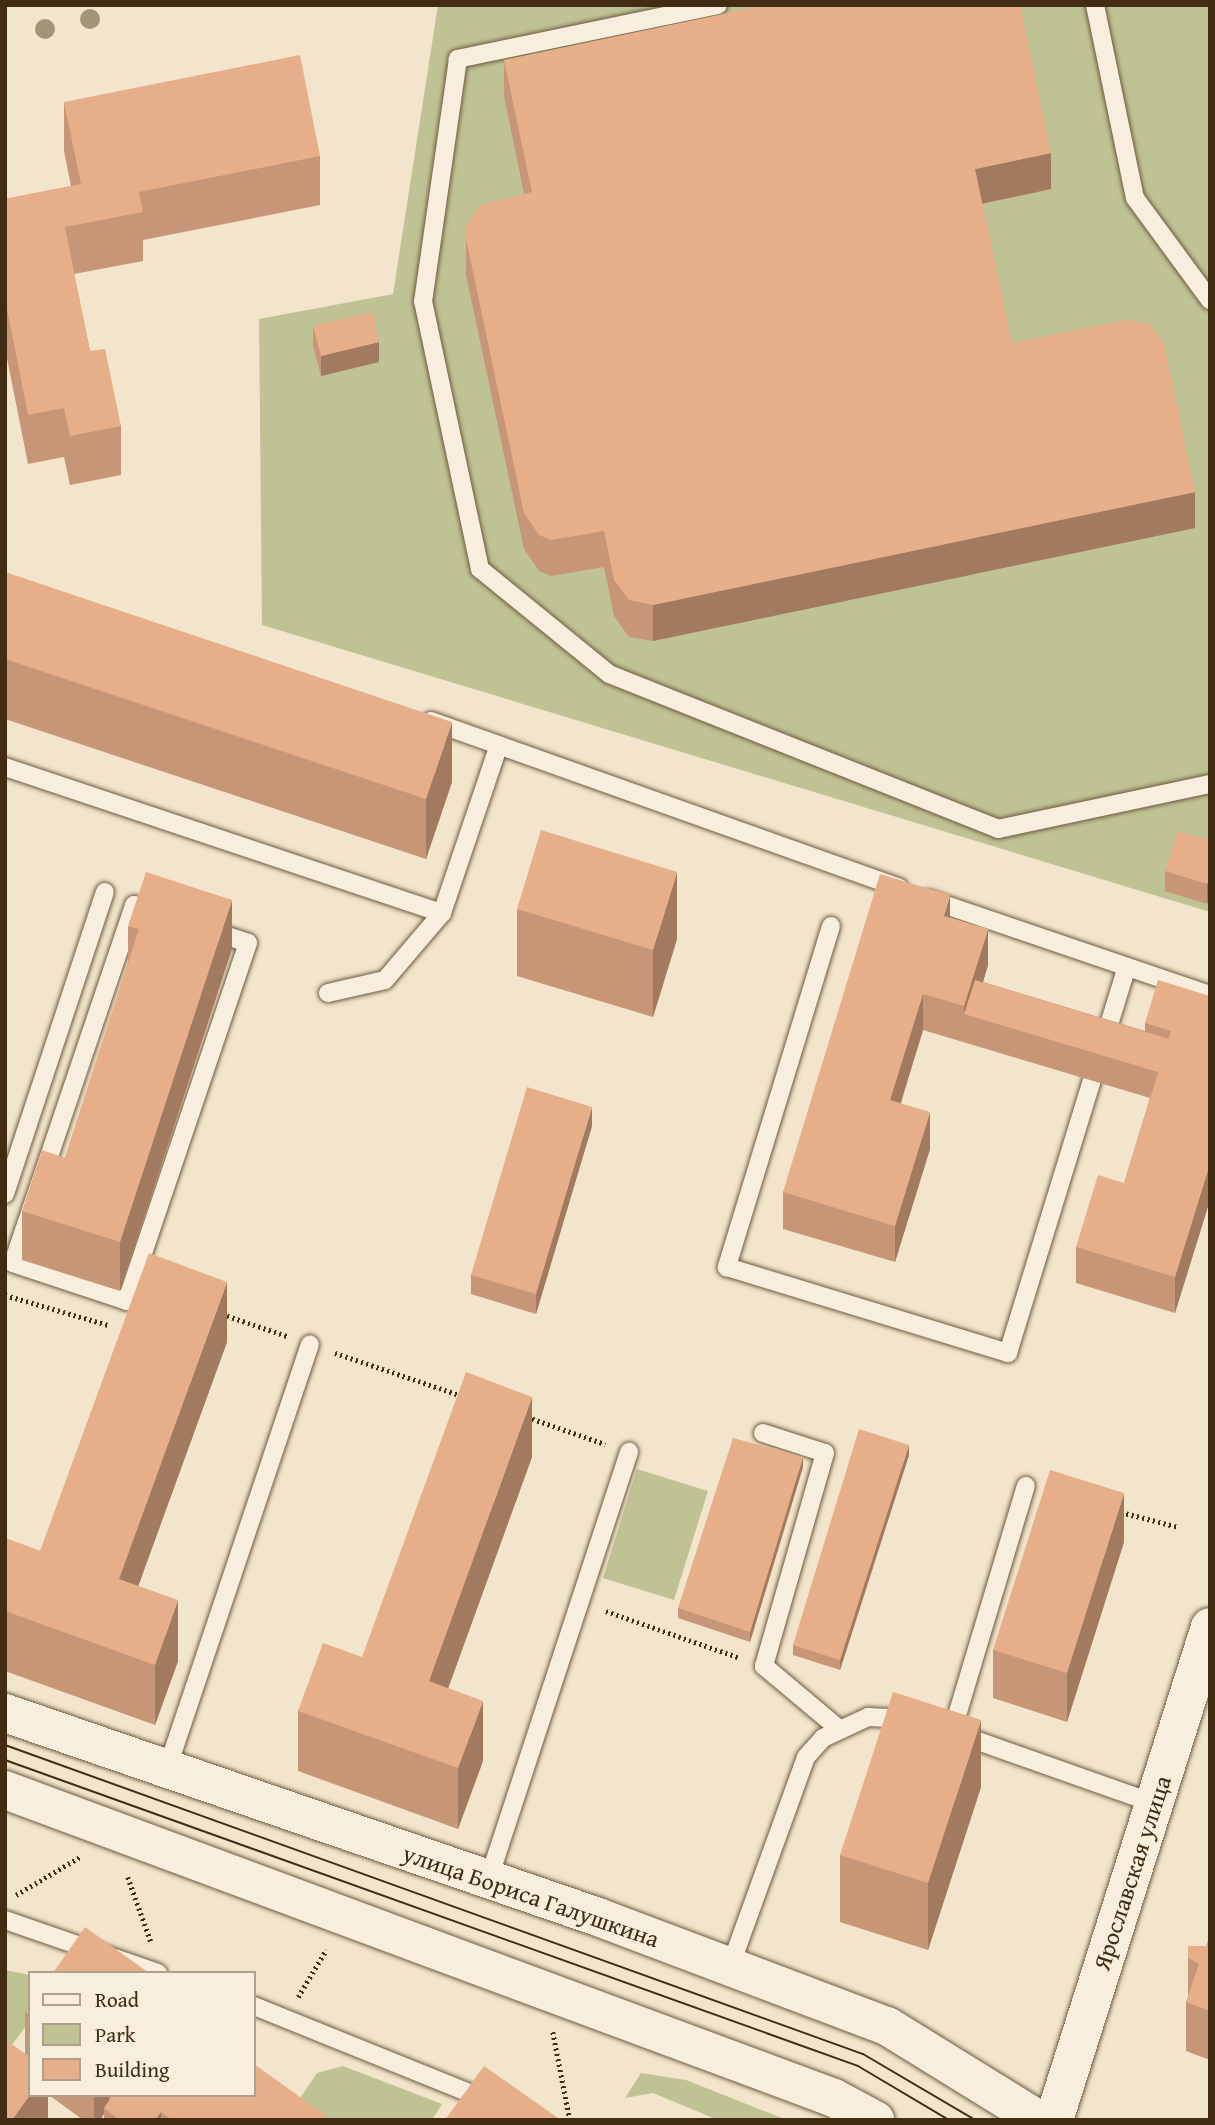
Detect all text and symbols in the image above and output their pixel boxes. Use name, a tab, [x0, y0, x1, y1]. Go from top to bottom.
street label: Ярославская улица	[1087, 1772, 1177, 1974]
street label: улица Бориса Галушкина	[399, 1839, 663, 1953]
legend	[28, 1971, 256, 2097]
text: Road	[95, 1984, 139, 2015]
text: Park	[95, 2019, 136, 2050]
text: Building	[95, 2054, 169, 2085]

